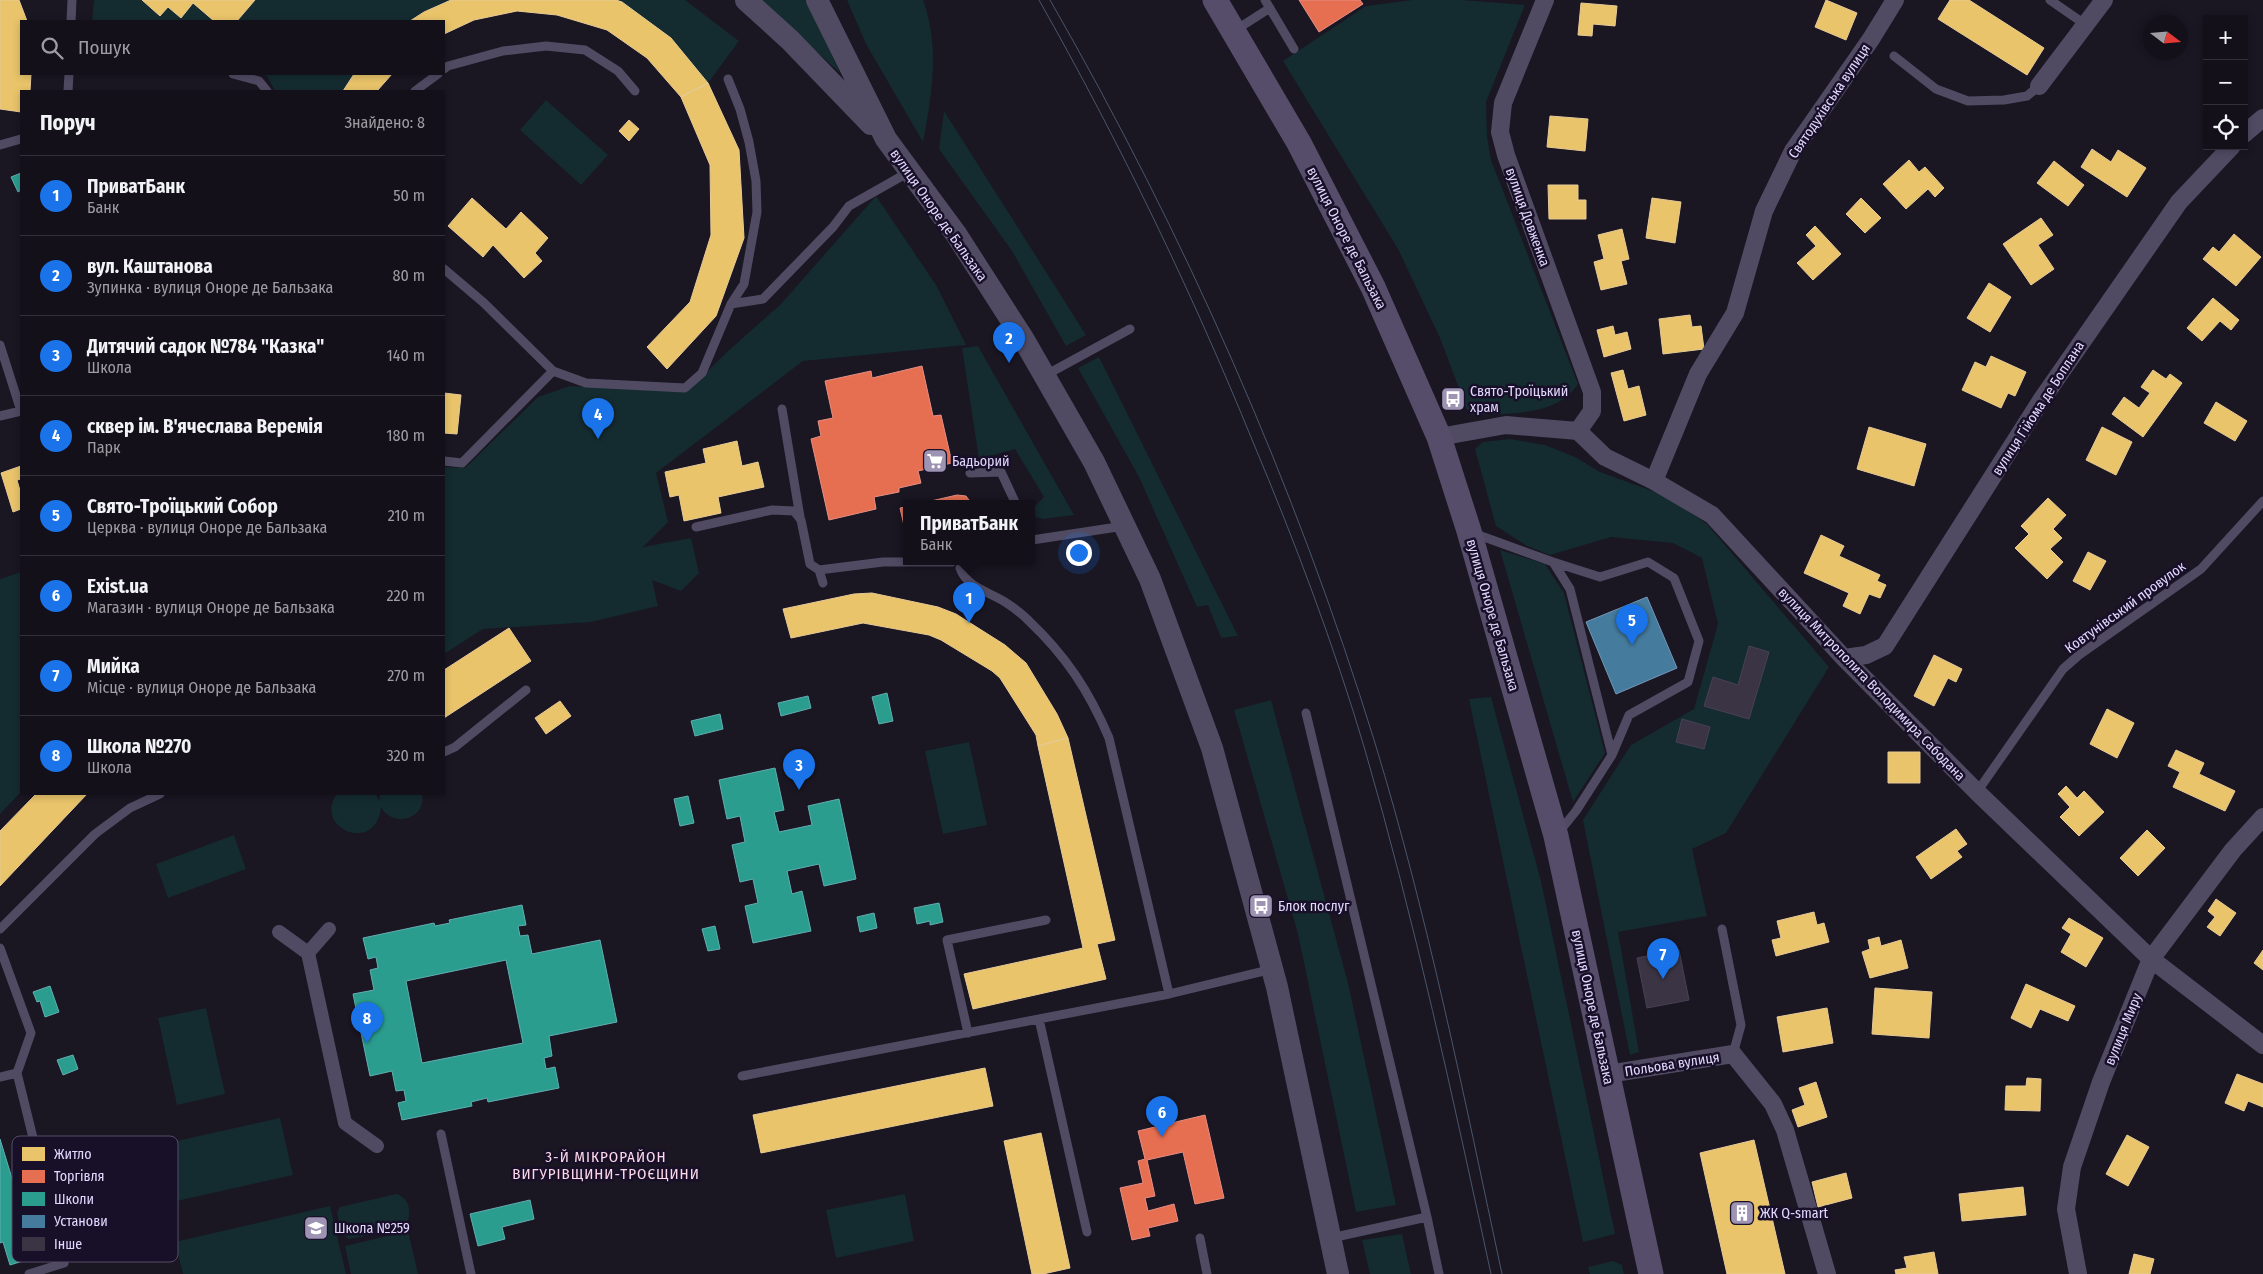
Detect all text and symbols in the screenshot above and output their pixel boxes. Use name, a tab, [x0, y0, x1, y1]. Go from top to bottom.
north arrow	[2143, 15, 2188, 60]
map controls	[2203, 15, 2248, 150]
button: +	[2203, 15, 2248, 60]
search box	[20, 20, 445, 75]
icon: search	[38, 34, 66, 62]
text: Пошук	[78, 36, 130, 59]
street label: Святодухівська вулиця	[1785, 41, 1874, 162]
button: −	[2203, 60, 2248, 105]
button: locate	[2203, 105, 2248, 150]
text: Поруч	[40, 110, 96, 136]
text: Знайдено: 8	[344, 113, 425, 132]
street label: вулиця Оноре де Бальзака	[886, 146, 991, 285]
street label: вулиця Оноре де Бальзака	[1303, 164, 1390, 312]
street label: вулиця Довженка	[1502, 166, 1553, 269]
text: ПриватБанк	[87, 175, 185, 198]
text: 1	[53, 186, 59, 205]
text: 50 m	[393, 186, 425, 205]
text: Банк	[87, 198, 119, 217]
text: вул. Каштанова	[87, 255, 213, 278]
text: 2	[52, 266, 60, 285]
text: 80 m	[393, 266, 425, 285]
text: Зупинка · вулиця Оноре де Бальзака	[87, 278, 333, 297]
pin: 2	[993, 322, 1025, 363]
text: Дитячий садок №784 "Казка"	[87, 335, 324, 358]
street label: вулиця Гійома де Боплана	[1989, 338, 2088, 479]
text: 3	[52, 346, 60, 365]
text: 140 m	[387, 346, 425, 365]
text: Школа	[87, 358, 132, 377]
place label: Свято-Троїцький храм	[1470, 383, 1568, 416]
bus stop icon: Свято-Троїцький храм	[1440, 386, 1466, 412]
pin: 4	[582, 398, 614, 439]
text: сквер ім. В'ячеслава Веремія	[87, 415, 323, 438]
text: 4	[52, 426, 60, 445]
text: 180 m	[386, 426, 425, 445]
text: Парк	[87, 438, 121, 457]
supermarket icon: Бадьорий	[922, 448, 948, 474]
place label: Бадьорий	[952, 453, 1010, 470]
text: Свято-Троїцький Собор	[87, 495, 278, 518]
popup	[903, 500, 1035, 565]
text: 5	[52, 506, 60, 525]
text: 210 m	[388, 506, 425, 525]
text: ПриватБанк	[920, 512, 1018, 535]
text: Церква · вулиця Оноре де Бальзака	[87, 518, 327, 537]
text: Банк	[920, 535, 952, 554]
street label: вулиця Оноре де Бальзака	[1463, 537, 1522, 693]
your location	[1066, 540, 1092, 566]
street label: Ковтунівський провулок	[2062, 558, 2189, 657]
text: Exist.ua	[87, 575, 148, 598]
pin: 1	[953, 582, 985, 623]
street label: вулиця Митрополита Володимира Сабодана	[1775, 584, 1969, 785]
text: 6	[52, 586, 60, 605]
text: 220 m	[386, 586, 425, 605]
text: Магазин · вулиця Оноре де Бальзака	[87, 598, 335, 617]
pin: 5	[1616, 604, 1648, 645]
text: Мийка	[87, 655, 140, 678]
text: 7	[53, 666, 59, 685]
text: 270 m	[387, 666, 425, 685]
text: Місце · вулиця Оноре де Бальзака	[87, 678, 316, 697]
text: Школа №270	[87, 735, 191, 758]
text: 8	[52, 746, 60, 765]
text: 320 m	[386, 746, 425, 765]
pin: 3	[783, 749, 815, 790]
text: Школа	[87, 758, 132, 777]
bus stop icon: Блок послуг	[1248, 893, 1274, 919]
place label: Блок послуг	[1278, 898, 1350, 915]
street label: вулиця Оноре де Бальзака	[1568, 928, 1617, 1086]
pin: 7	[1647, 938, 1679, 979]
street label: вулиця Миру	[2101, 990, 2146, 1068]
pin: 8	[351, 1002, 383, 1043]
street label: Польова вулиця	[1623, 1049, 1721, 1080]
pin: 6	[1146, 1096, 1178, 1137]
legend	[12, 1136, 178, 1262]
text: Житло	[54, 1146, 92, 1163]
district label: 3-Й МІКРОРАЙОН ВИГУРІВЩИНИ-ТРОЄЩИНИ	[512, 1148, 700, 1183]
text: Торгівля	[54, 1168, 105, 1185]
text: Школи	[54, 1191, 94, 1208]
building icon: ЖК Q-smart	[1729, 1200, 1755, 1226]
place label: ЖК Q-smart	[1760, 1205, 1829, 1222]
text: Установи	[53, 1213, 108, 1230]
school or university icon: Школа №259	[303, 1215, 329, 1241]
place label: Школа №259	[334, 1220, 410, 1237]
text: Інше	[54, 1236, 82, 1253]

